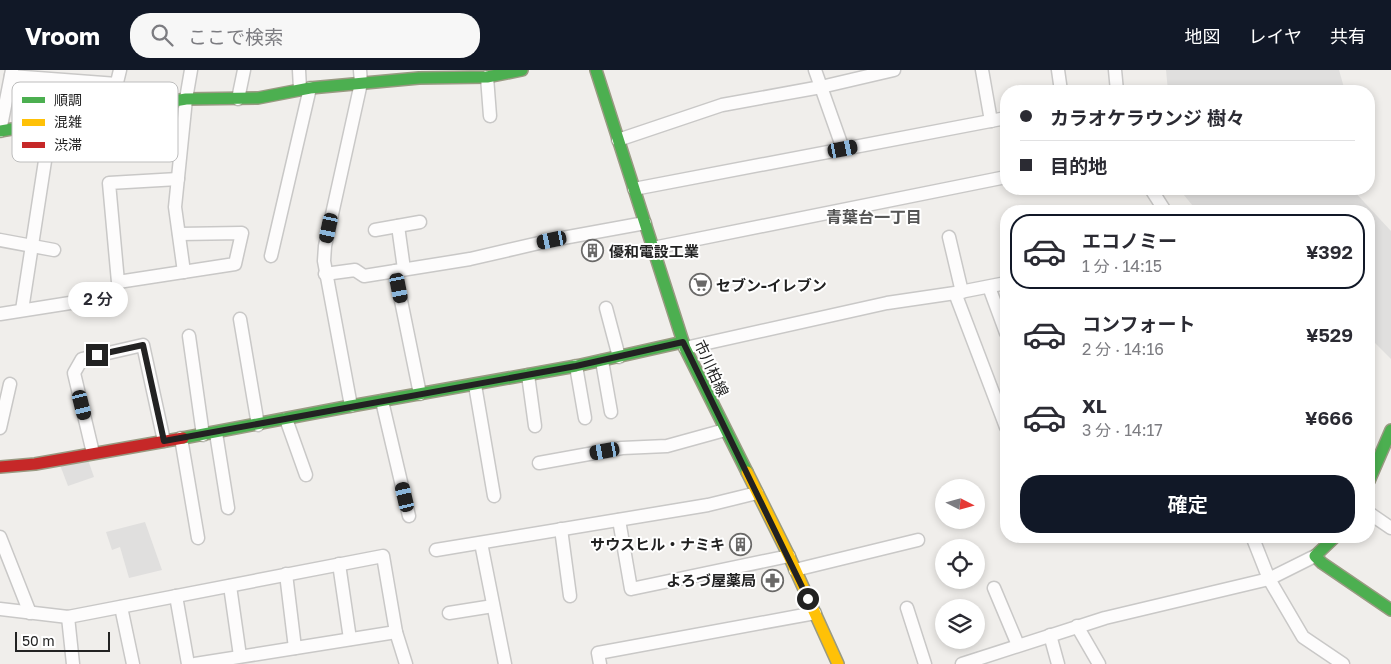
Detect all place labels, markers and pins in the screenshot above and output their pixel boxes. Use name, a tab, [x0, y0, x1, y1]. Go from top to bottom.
building icon: 優和電設工業	[581, 239, 605, 263]
place label: 優和電設工業	[609, 242, 699, 260]
supermarket icon: セブン-イレブン	[688, 273, 712, 297]
place label: セブン-イレブン	[716, 276, 827, 294]
building icon: サウスヒル・ナミキ	[729, 532, 753, 556]
place label: サウスヒル・ナミキ	[590, 535, 725, 553]
pharmacy icon: よろづ屋薬局	[760, 568, 784, 592]
place label: よろづ屋薬局	[666, 571, 756, 589]

